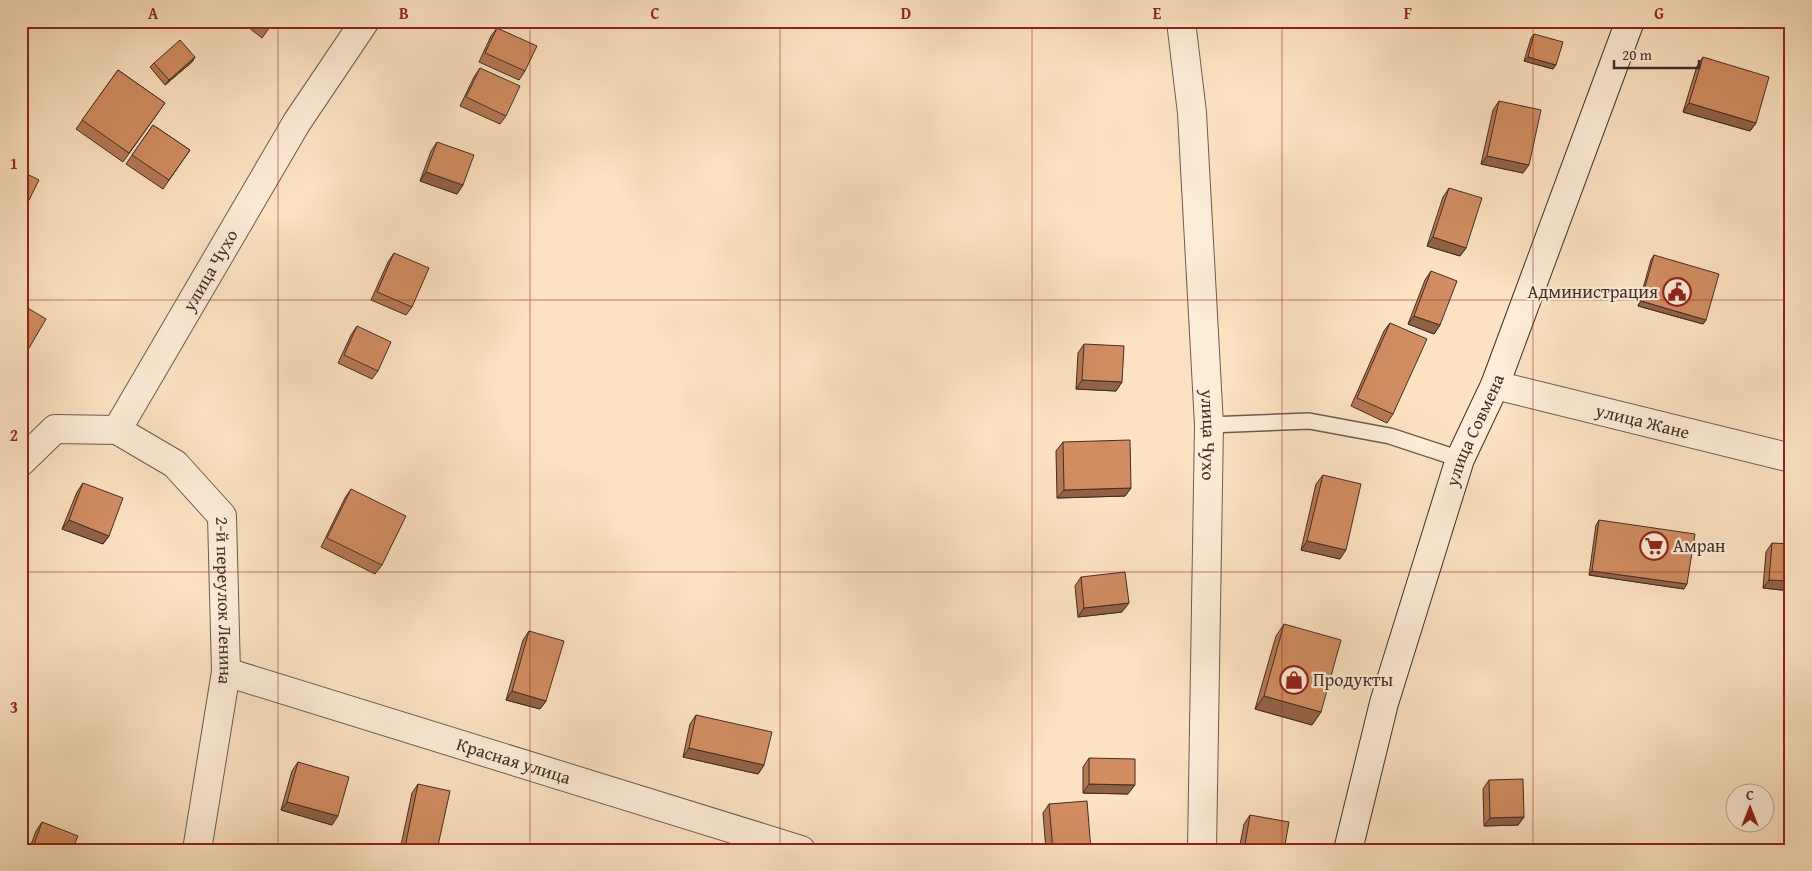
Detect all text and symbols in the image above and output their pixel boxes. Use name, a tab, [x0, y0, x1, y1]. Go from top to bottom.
text: A	[148, 1, 159, 25]
text: B	[399, 1, 409, 25]
text: C	[650, 1, 660, 25]
text: D	[901, 1, 911, 25]
text: E	[1153, 1, 1162, 25]
text: F	[1404, 1, 1412, 25]
text: G	[1654, 1, 1664, 25]
scale bar	[1614, 38, 1700, 70]
text: 20 m	[1622, 44, 1653, 65]
text: 1	[10, 151, 18, 175]
street label: улица Чухо	[175, 224, 245, 317]
public building icon: Администрация	[1662, 277, 1692, 307]
place label: Администрация	[1528, 278, 1658, 305]
street label: улица Совмена	[1438, 370, 1511, 491]
street label: улица Чухо	[1194, 388, 1223, 481]
street label: улица Жане	[1592, 396, 1693, 446]
text: 2	[10, 423, 18, 447]
street label: 2-й переулок Ленина	[209, 516, 240, 687]
supermarket icon: Амран	[1639, 531, 1669, 561]
place label: Амран	[1673, 532, 1726, 559]
shop icon: Продукты	[1279, 665, 1309, 695]
place label: Продукты	[1313, 666, 1394, 693]
text: 3	[10, 695, 18, 719]
street label: Красная улица	[453, 730, 574, 791]
north arrow	[1724, 784, 1774, 834]
text: С	[1746, 785, 1754, 805]

